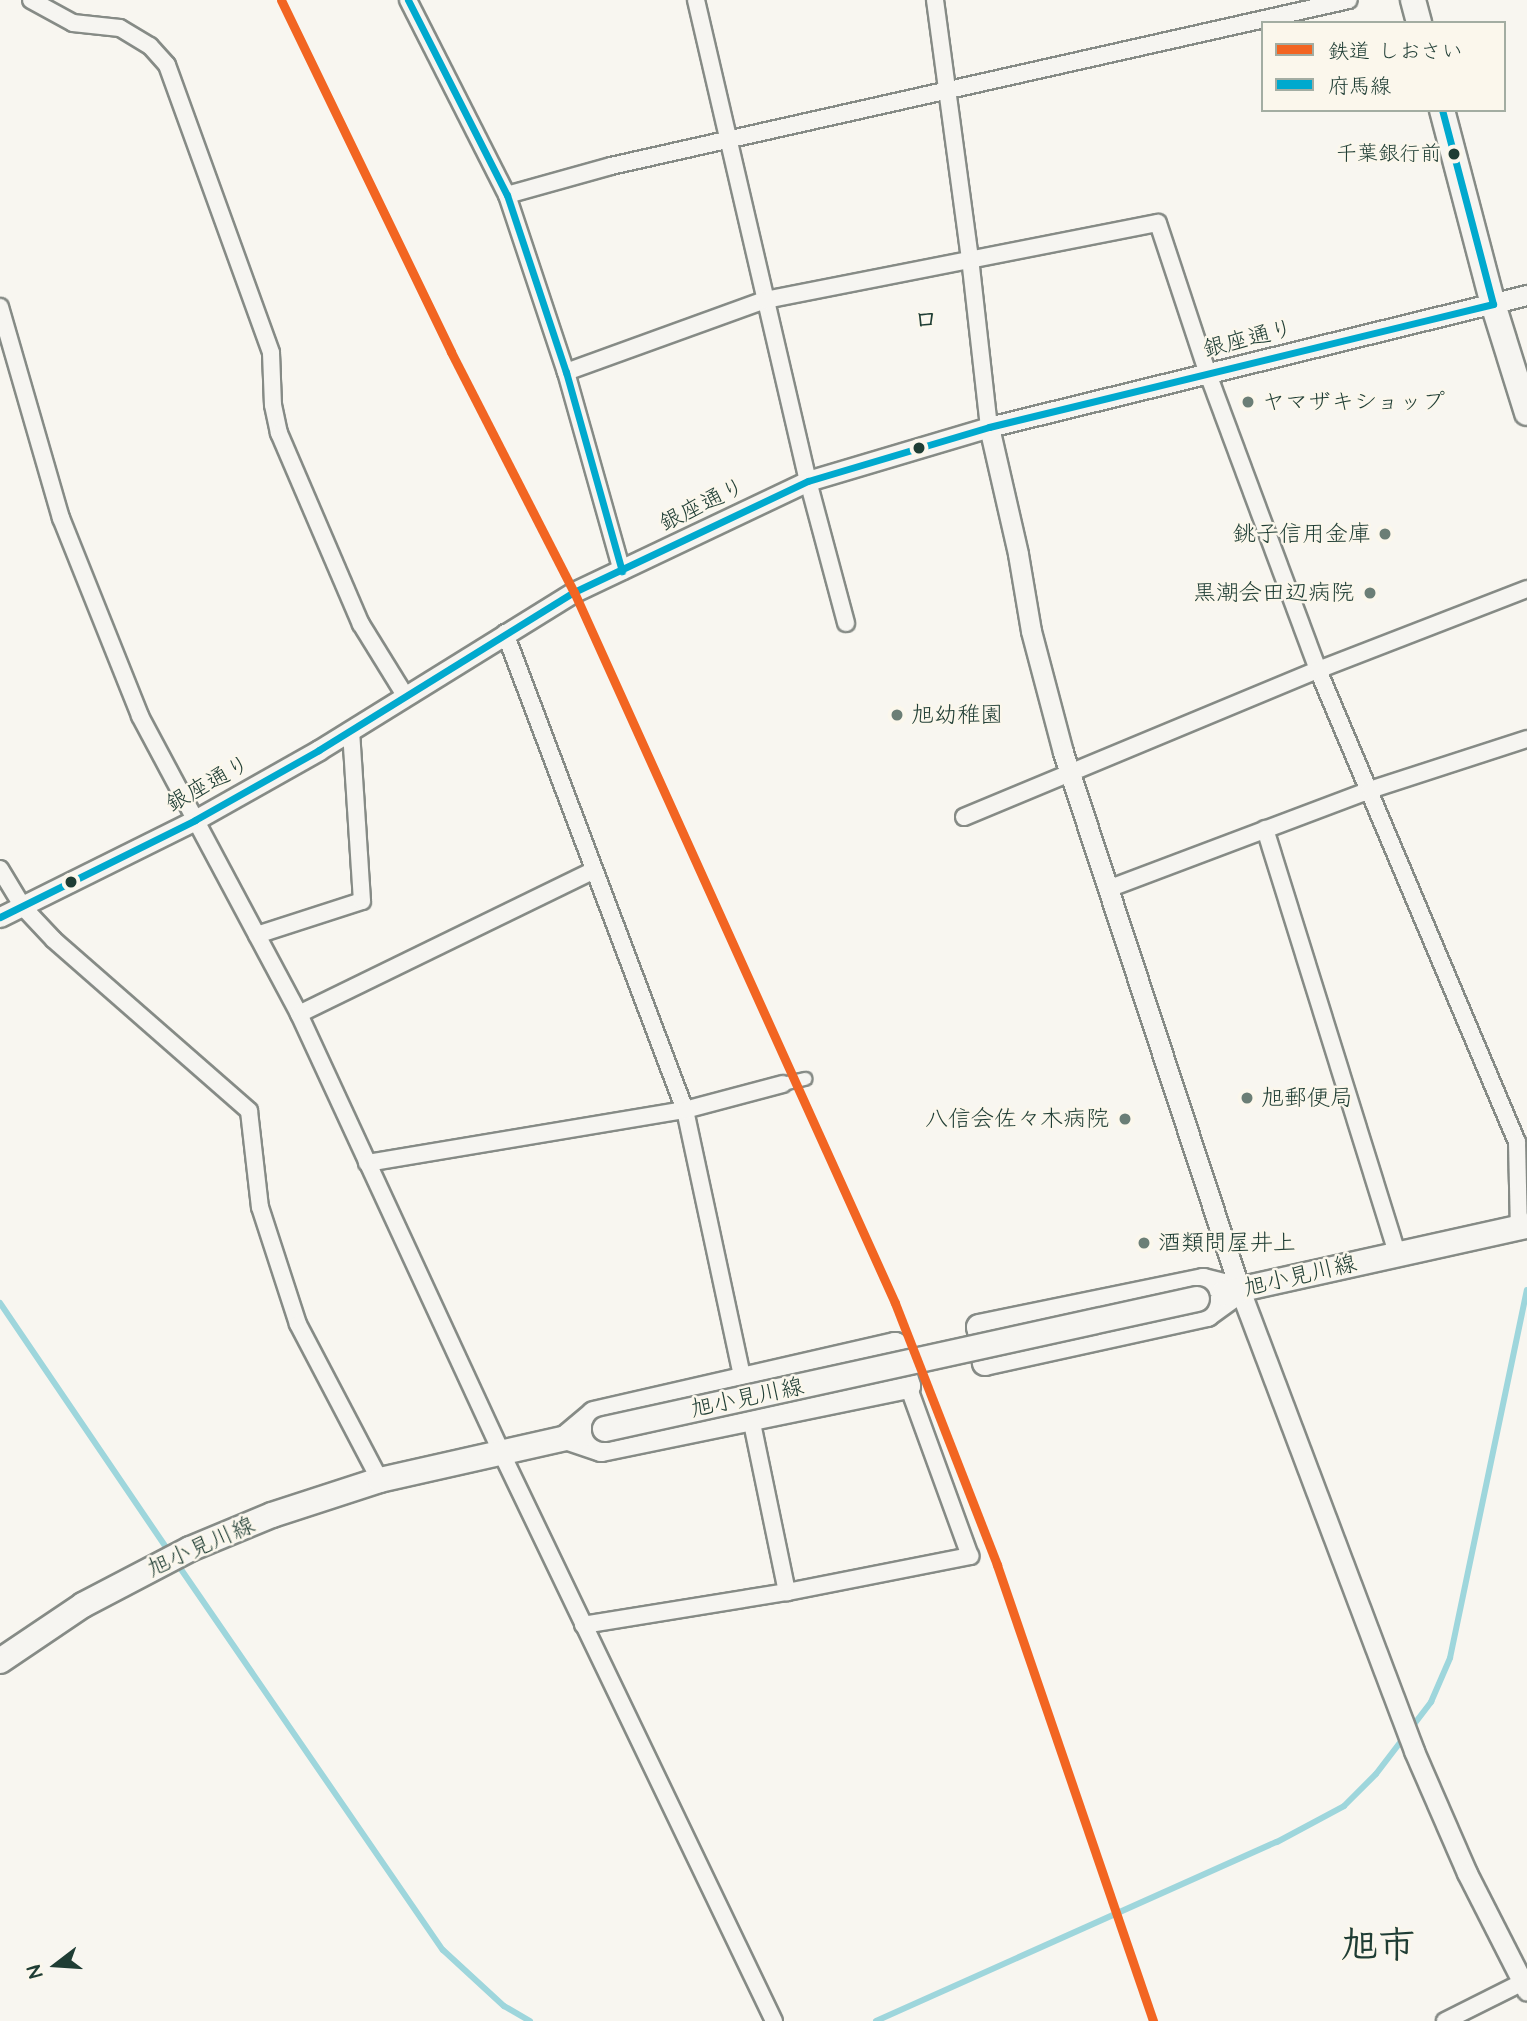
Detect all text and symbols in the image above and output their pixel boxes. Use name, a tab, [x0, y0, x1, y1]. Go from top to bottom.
legend	[1261, 21, 1506, 112]
text: 鉄道 しおさい	[1328, 37, 1462, 66]
text: 府馬線	[1328, 72, 1391, 101]
place label: 千葉銀行前	[1336, 141, 1441, 167]
marker: 千葉銀行前	[1447, 147, 1461, 161]
district label: ロ	[913, 305, 939, 337]
street label: 銀座通り	[1200, 314, 1296, 364]
place label: ヤマザキショップ	[1262, 388, 1446, 416]
marker: ヤマザキショップ	[1240, 394, 1256, 410]
unlabelled marker	[912, 441, 926, 455]
street label: 銀座通り	[655, 472, 749, 538]
place label: 銚子信用金庫	[1233, 520, 1371, 548]
marker: 銚子信用金庫	[1377, 526, 1393, 542]
place label: 黒潮会田辺病院	[1193, 579, 1354, 607]
marker: 黒潮会田辺病院	[1360, 583, 1380, 603]
place label: 旭幼稚園	[911, 701, 1003, 729]
marker: 旭幼稚園	[889, 707, 905, 723]
street label: 銀座通り	[161, 750, 255, 818]
unlabelled marker	[64, 875, 78, 889]
place label: 旭郵便局	[1261, 1084, 1353, 1112]
marker: 旭郵便局	[1239, 1090, 1255, 1106]
place label: 八信会佐々木病院	[925, 1105, 1109, 1133]
marker: 八信会佐々木病院	[1115, 1109, 1135, 1129]
place label: 酒類問屋井上	[1158, 1229, 1296, 1257]
marker: 酒類問屋井上	[1136, 1235, 1152, 1251]
street label: 旭小見川線	[1241, 1250, 1359, 1302]
street label: 旭小見川線	[688, 1373, 806, 1423]
street label: 旭小見川線	[143, 1511, 259, 1583]
district label: 旭市	[1341, 1925, 1415, 1969]
north arrow	[21, 1930, 91, 2000]
text: N	[21, 1962, 50, 1981]

